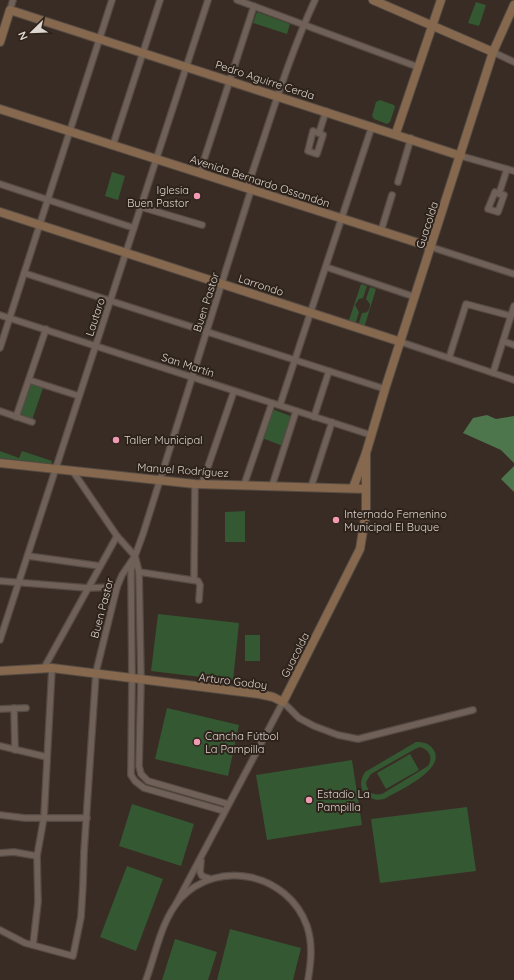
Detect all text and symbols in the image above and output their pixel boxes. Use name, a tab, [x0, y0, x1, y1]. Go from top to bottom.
north arrow	[12, 12, 52, 52]
text: N	[15, 29, 31, 42]
street label: Pedro Aguirre Cerda	[214, 57, 316, 103]
street label: Avenida Bernardo Ossandón	[188, 152, 332, 210]
place label: Iglesia Buen Pastor	[127, 183, 190, 210]
marker: Iglesia Buen Pastor	[192, 191, 202, 201]
street label: Guacolda	[413, 200, 441, 250]
street label: Buen Pastor	[190, 270, 222, 334]
street label: Larrondo	[236, 271, 286, 299]
street label: Lautaro	[82, 296, 108, 338]
street label: San Martín	[160, 350, 216, 380]
place label: Taller Municipal	[124, 433, 203, 447]
marker: Taller Municipal	[111, 435, 121, 445]
street label: Manuel Rodríguez	[137, 460, 229, 480]
place label: Internado Femenino Municipal El Buque	[344, 507, 447, 534]
marker: Internado Femenino Municipal El Buque	[331, 515, 341, 525]
street label: Buen Pastor	[87, 576, 117, 640]
street label: Guacolda	[278, 630, 312, 680]
street label: Arturo Godoy	[198, 670, 268, 692]
place label: Cancha Fútbol La Pampilla	[205, 729, 279, 756]
marker: Cancha Fútbol La Pampilla	[192, 737, 202, 747]
place label: Estadio La Pampilla	[317, 787, 370, 814]
marker: Estadio La Pampilla	[304, 795, 314, 805]

